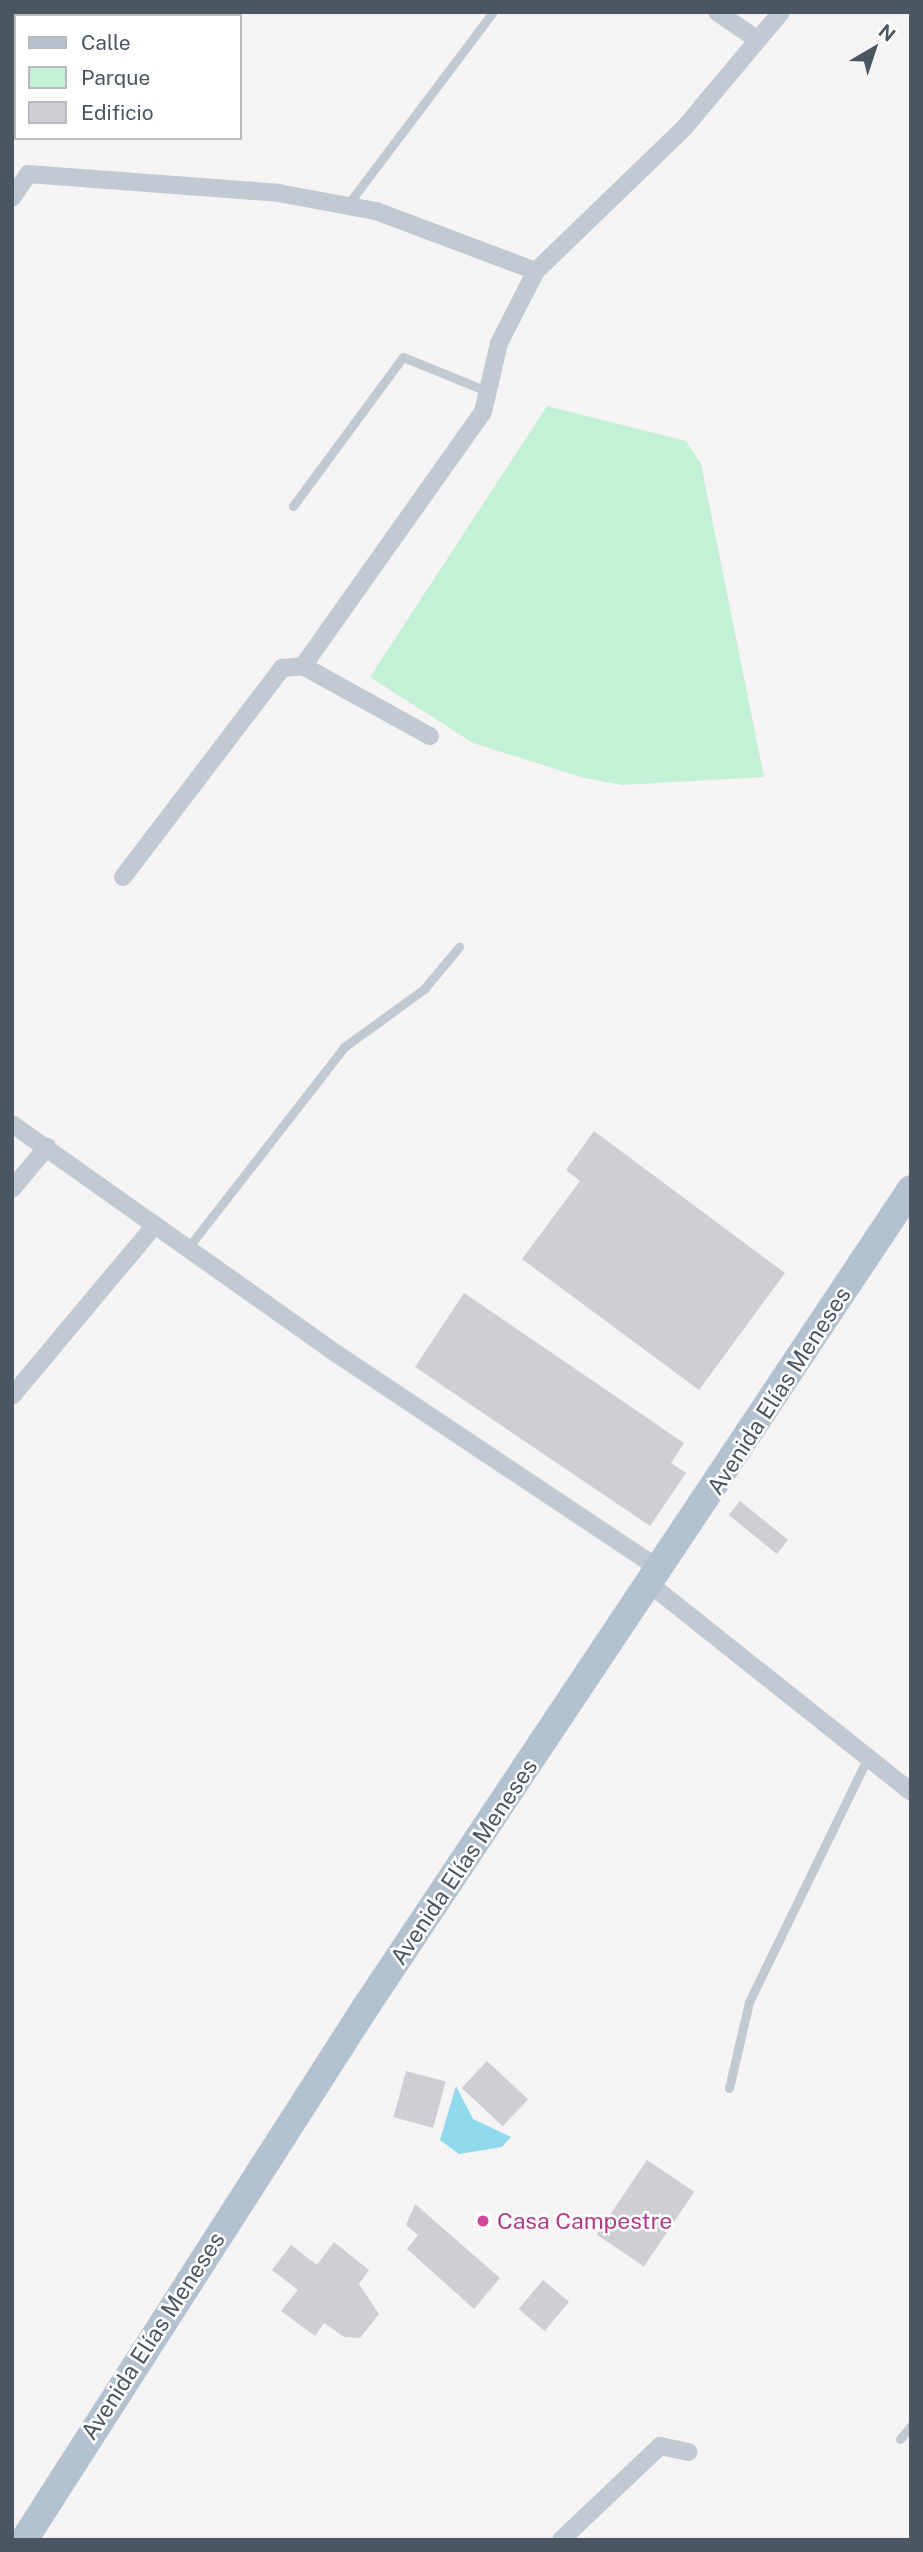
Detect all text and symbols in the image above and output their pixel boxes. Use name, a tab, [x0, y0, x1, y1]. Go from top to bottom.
legend	[14, 14, 242, 140]
north arrow	[839, 14, 909, 84]
text: N	[875, 19, 900, 46]
text: Calle	[81, 30, 131, 55]
text: Parque	[81, 65, 150, 90]
text: Edificio	[81, 100, 154, 125]
street label: Avenida Elías Meneses	[701, 1282, 857, 1500]
street label: Avenida Elías Meneses	[385, 1754, 543, 1970]
place label: Casa Campestre	[497, 2207, 672, 2235]
marker: Casa Campestre	[475, 2213, 491, 2229]
street label: Avenida Elías Meneses	[75, 2227, 231, 2445]

